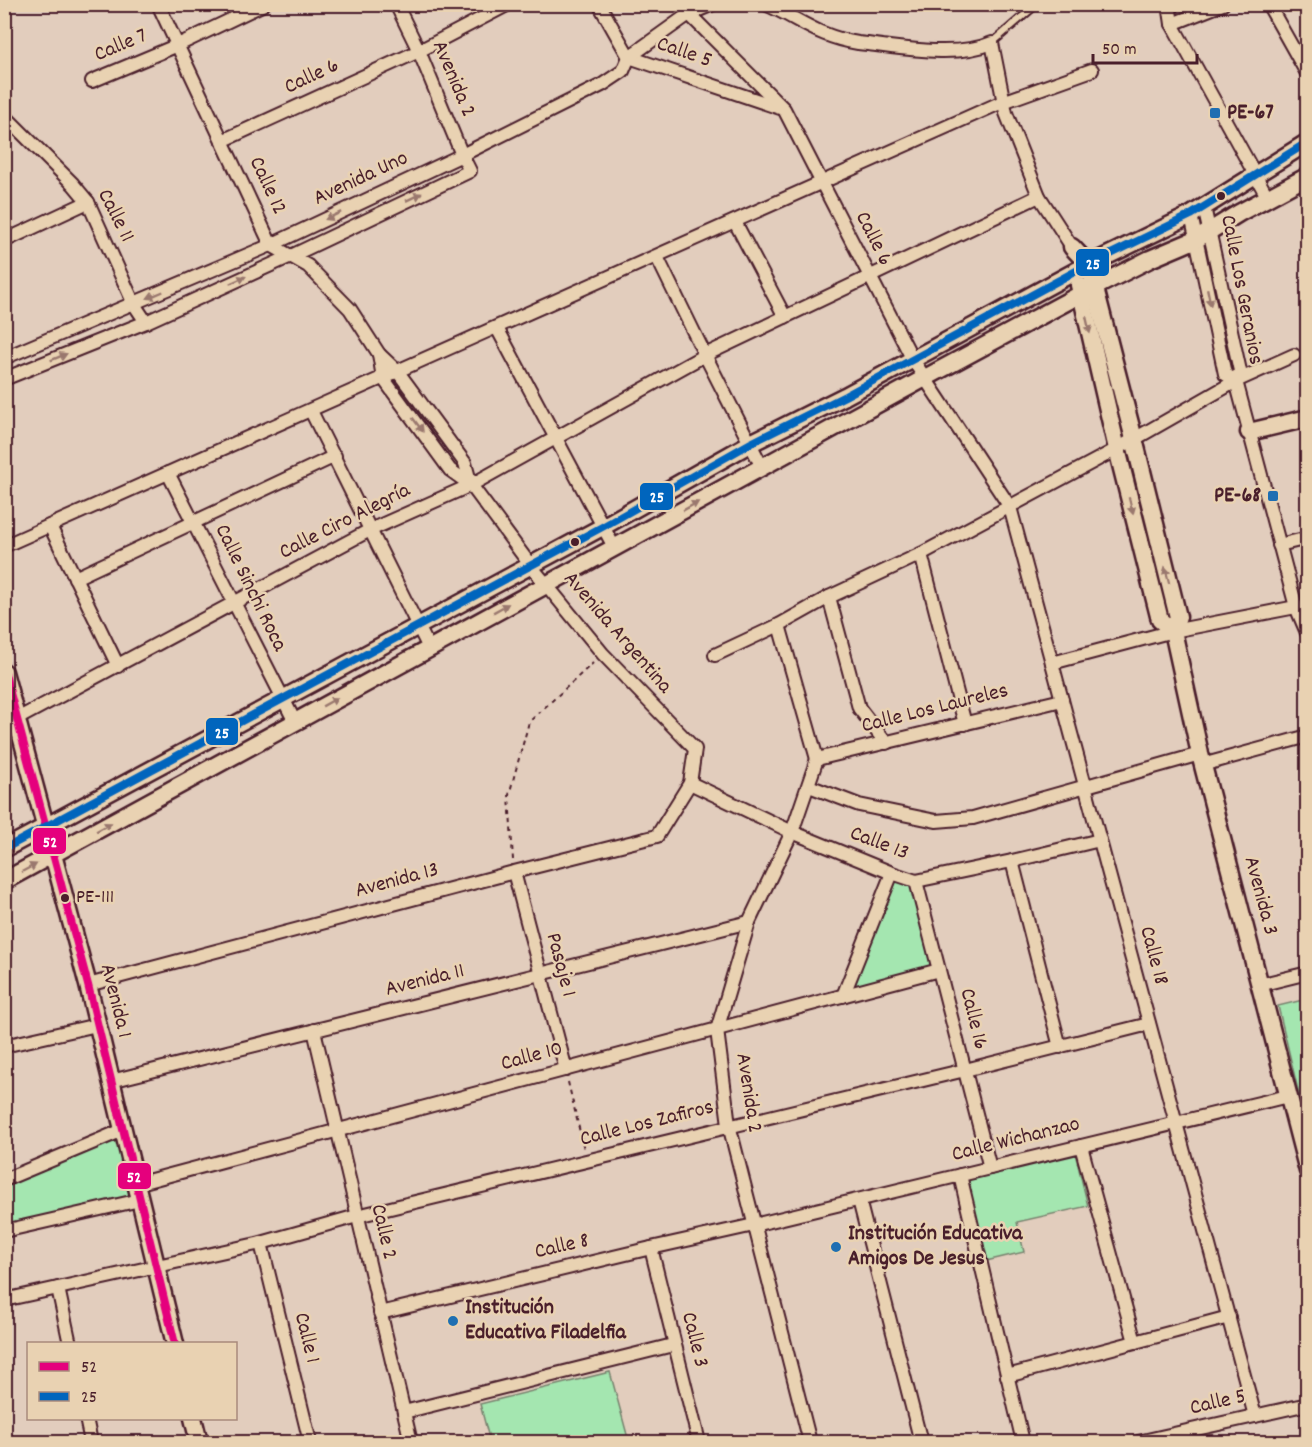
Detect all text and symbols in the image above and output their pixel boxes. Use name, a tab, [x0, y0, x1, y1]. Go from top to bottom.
street label: Calle 7	[90, 21, 152, 71]
scale bar	[1093, 27, 1196, 65]
street label: Calle 5	[652, 29, 716, 77]
street label: Avenida 2	[423, 36, 483, 122]
text: 50 m	[1102, 38, 1137, 63]
street label: Calle 6	[280, 51, 344, 103]
place label: PE-67	[1227, 98, 1274, 129]
marker: PE-67	[1208, 106, 1222, 120]
street label: Avenida Uno	[309, 144, 413, 214]
street label: Calle 12	[240, 152, 294, 220]
street label: Calle 11	[88, 184, 142, 248]
unlabelled marker	[1215, 190, 1227, 202]
one-way arrow	[406, 193, 423, 202]
street label: Calle 6	[846, 206, 900, 272]
one-way arrow	[324, 211, 341, 220]
street label: Calle Los Geranios	[1211, 212, 1271, 368]
line badge: 25	[1075, 248, 1110, 277]
text: 25	[1086, 254, 1100, 277]
one-way arrow	[229, 275, 247, 285]
one-way arrow	[1205, 287, 1214, 306]
one-way arrow	[145, 290, 163, 300]
one-way arrow	[1084, 316, 1094, 334]
one-way arrow	[50, 352, 68, 362]
one-way arrow	[411, 418, 423, 433]
street label: Calle Ciro Alegría	[274, 475, 417, 568]
place label: PE-68	[1214, 481, 1261, 512]
line badge: 25	[639, 482, 674, 511]
text: 25	[650, 487, 664, 510]
marker: PE-68	[1266, 489, 1280, 503]
one-way arrow	[1127, 496, 1137, 515]
one-way arrow	[683, 501, 700, 511]
street label: Calle Sinchi Roca	[206, 519, 294, 657]
unlabelled marker	[569, 536, 581, 548]
street label: Avenida Argentina	[555, 565, 679, 701]
one-way arrow	[1162, 565, 1172, 584]
one-way arrow	[493, 603, 510, 613]
street label: Calle Los Laureles	[858, 676, 1012, 742]
one-way arrow	[322, 697, 339, 707]
line badge: 25	[205, 717, 239, 746]
text: 25	[215, 723, 229, 746]
street label: Calle 13	[845, 819, 913, 869]
one-way arrow	[96, 822, 113, 832]
line badge: 52	[32, 827, 67, 855]
text: 52	[43, 832, 57, 855]
street label: Avenida 3	[1235, 853, 1285, 939]
street label: Avenida 13	[352, 855, 442, 907]
one-way arrow	[21, 863, 38, 873]
place label: PE-111	[76, 884, 114, 912]
marker: PE-111	[59, 892, 71, 904]
street label: Calle 18	[1130, 923, 1176, 989]
street label: Pasaje 1	[537, 930, 583, 1000]
street label: Avenida 11	[382, 956, 468, 1006]
street label: Avenida 1	[91, 961, 139, 1041]
street label: Calle 16	[950, 985, 996, 1053]
street label: Calle 10	[497, 1034, 567, 1080]
street label: Avenida 2	[726, 1051, 770, 1135]
street label: Calle Los Zafiros	[577, 1092, 717, 1156]
street label: Calle Wichanzao	[949, 1109, 1083, 1171]
line badge: 52	[117, 1162, 152, 1190]
text: 52	[127, 1167, 141, 1190]
street label: Calle 2	[362, 1201, 404, 1263]
place label: Institución Educativa Amigos De Jesus	[848, 1219, 1023, 1275]
street label: Calle 8	[532, 1226, 592, 1268]
marker: Institución Educativa Amigos De Jesus	[829, 1240, 843, 1254]
place label: Institución Educativa Filadelfia	[465, 1293, 626, 1349]
street label: Calle 1	[285, 1309, 327, 1367]
street label: Calle 3	[672, 1309, 716, 1371]
marker: Institución Educativa Filadelfia	[446, 1314, 460, 1328]
legend	[27, 1342, 237, 1420]
text: 52	[81, 1356, 97, 1381]
street label: Calle 5	[1187, 1382, 1249, 1424]
text: 25	[81, 1386, 97, 1411]

